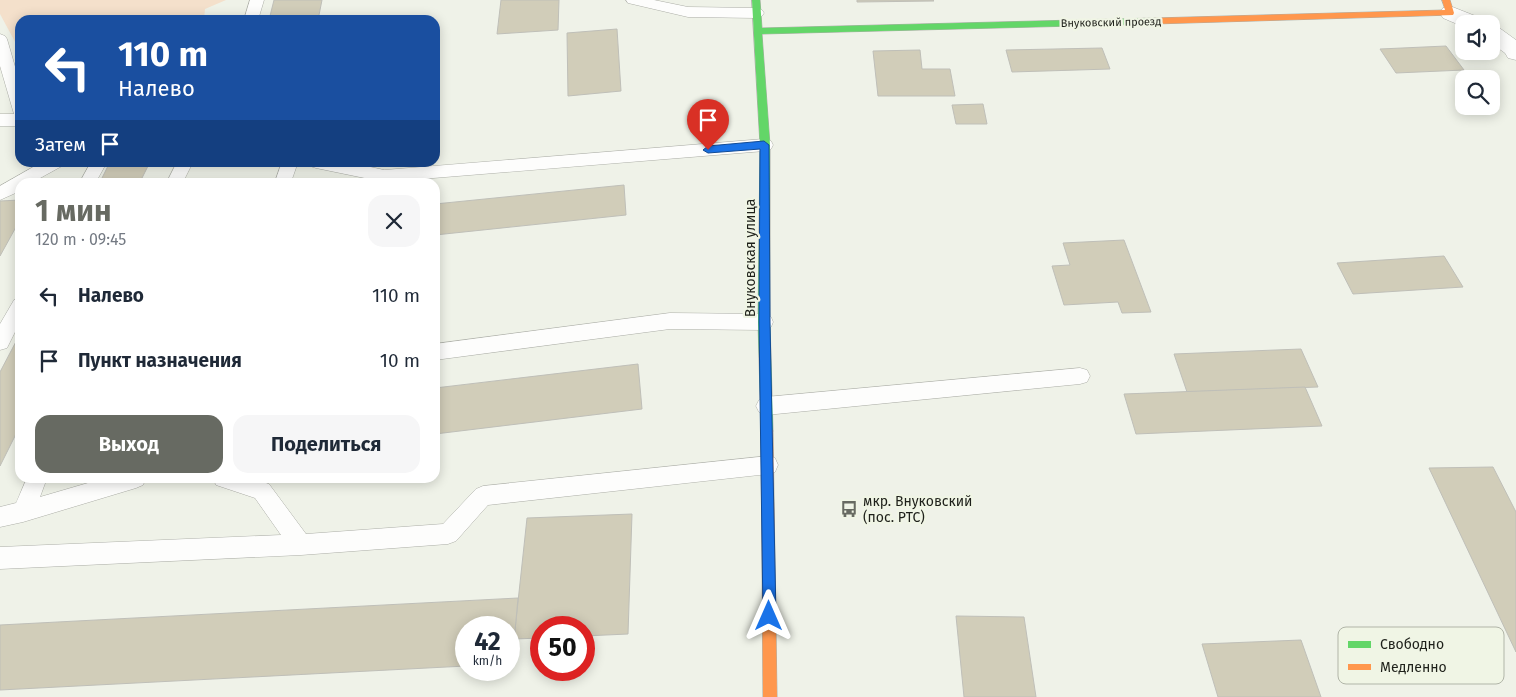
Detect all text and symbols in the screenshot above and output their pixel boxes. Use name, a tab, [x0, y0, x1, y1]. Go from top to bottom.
street label: Внуковский проезд	[1061, 15, 1161, 30]
map controls	[1455, 15, 1500, 115]
button: sound	[1455, 15, 1500, 60]
text: 110 m	[118, 33, 208, 75]
icon: left	[35, 35, 100, 100]
button: search	[1455, 70, 1500, 115]
text: Налево	[118, 75, 195, 102]
pin	[687, 99, 729, 150]
icon: arrive	[694, 106, 722, 134]
icon: arrive	[96, 130, 124, 158]
text: Затем	[35, 133, 86, 156]
text: 1 мин	[35, 193, 112, 229]
button: close	[368, 195, 420, 247]
street label: Внуковская улица	[742, 199, 759, 317]
text: 120 m · 09:45	[35, 230, 126, 249]
icon: left	[35, 282, 63, 310]
text: Налево	[78, 284, 144, 307]
text: 110 m	[372, 284, 420, 307]
icon: arrive	[35, 347, 63, 375]
text: Пункт назначения	[78, 349, 242, 372]
text: 10 m	[380, 349, 420, 372]
button: Выход	[35, 415, 223, 473]
button: Поделиться	[233, 415, 420, 473]
place label: мкр. Внуковский (пос. РТС)	[863, 493, 973, 526]
bus stop icon: мкр. Внуковский (пос. РТС)	[839, 499, 859, 519]
position arrow	[742, 589, 794, 641]
speed limit sign: 50	[530, 616, 595, 681]
text: 42	[474, 627, 501, 657]
legend	[1338, 627, 1504, 684]
text: Свободно	[1380, 636, 1444, 653]
text: km/h	[473, 654, 502, 668]
text: Медленно	[1380, 659, 1447, 676]

